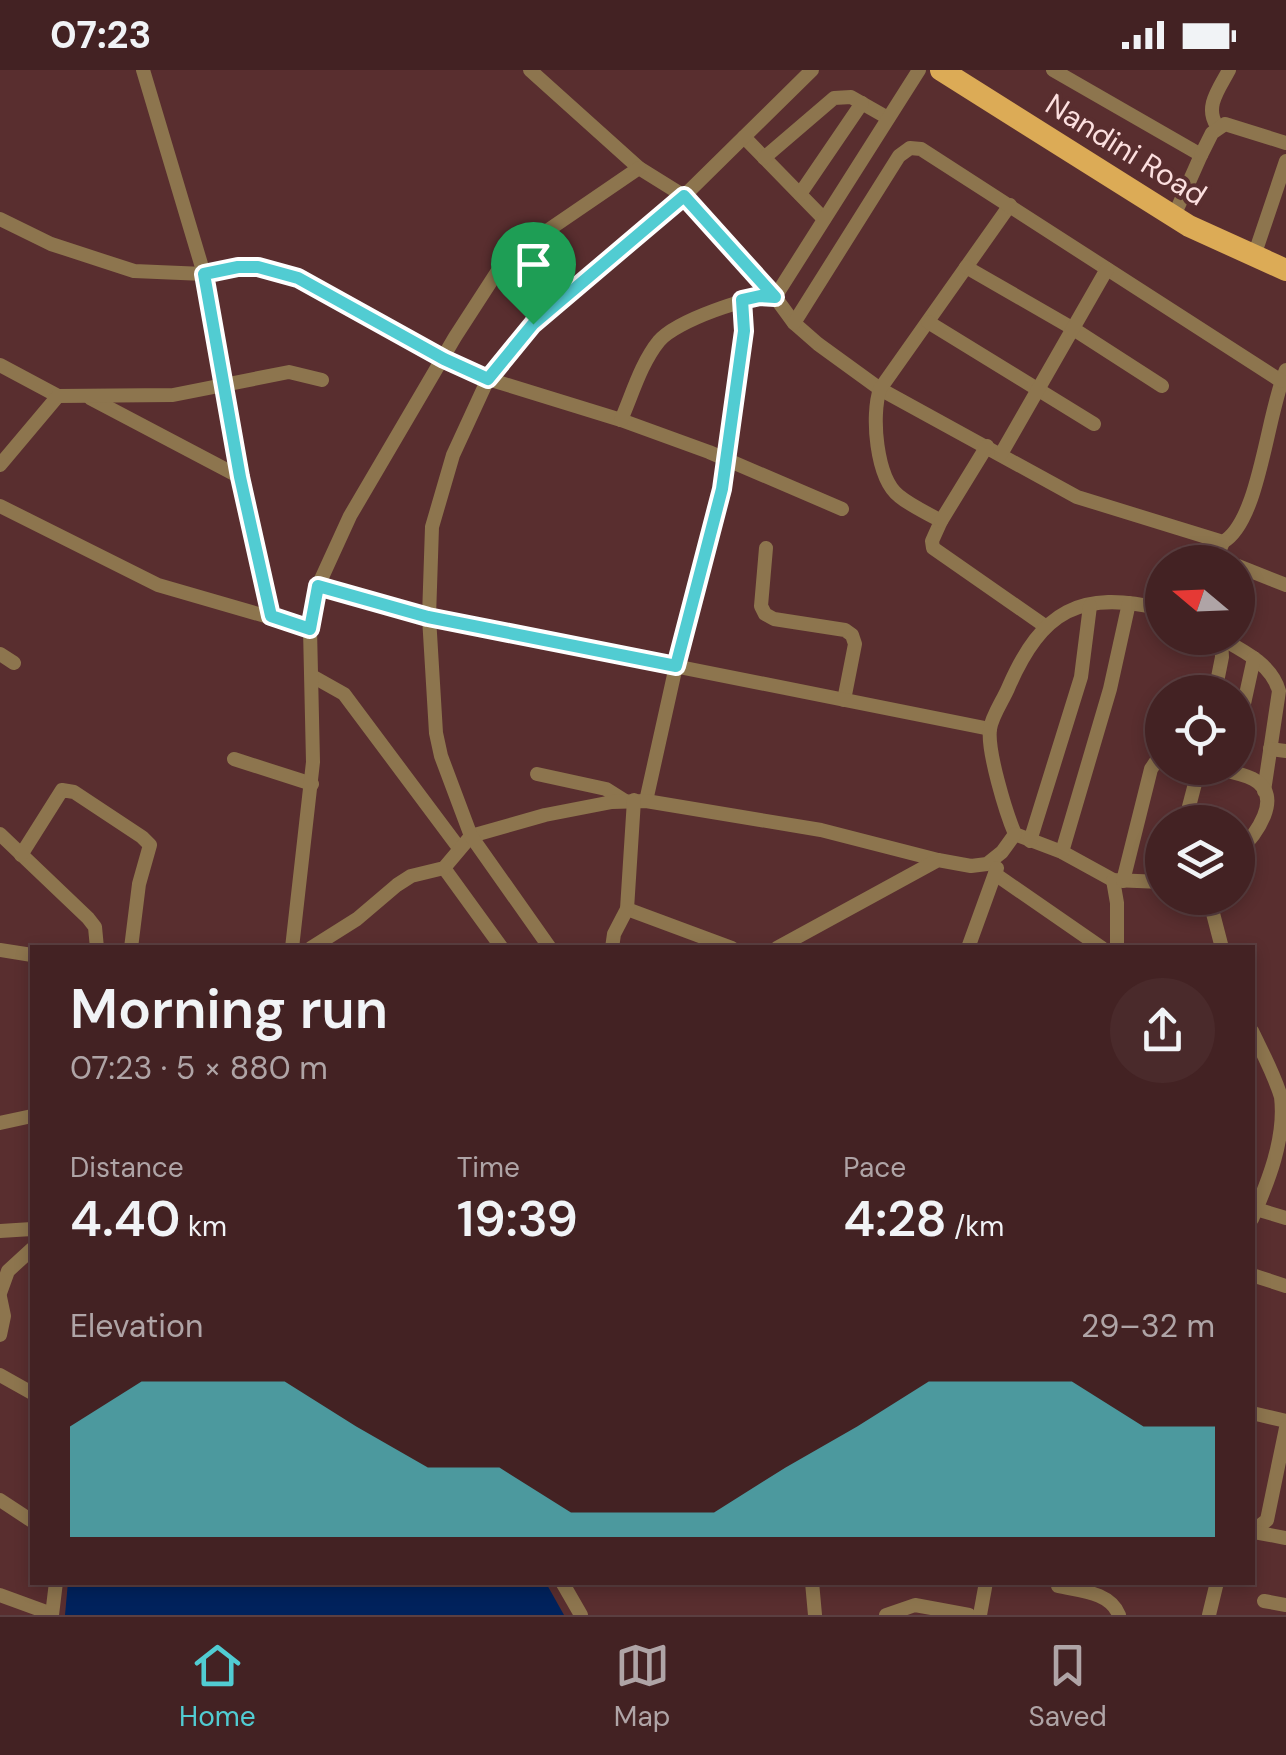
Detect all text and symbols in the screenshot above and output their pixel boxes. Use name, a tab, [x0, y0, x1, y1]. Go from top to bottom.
text: 07:23	[50, 10, 151, 60]
street label: Nandini Road	[1039, 85, 1214, 214]
pin	[491, 222, 576, 325]
icon: arrive	[506, 237, 561, 292]
north arrow	[1145, 545, 1255, 655]
map controls	[1145, 545, 1255, 915]
button: locate	[1145, 675, 1255, 785]
button: layers	[1145, 805, 1255, 915]
text: Morning run	[70, 973, 388, 1045]
button: share	[1110, 978, 1215, 1083]
text: 07:23 · 5 × 880 m	[70, 1047, 328, 1089]
text: Distance	[70, 1149, 184, 1186]
text: Time	[457, 1149, 520, 1186]
text: Pace	[843, 1149, 906, 1186]
text: 4.40	[70, 1186, 181, 1252]
text: 19:39	[457, 1186, 578, 1252]
text: 4:28	[843, 1186, 947, 1252]
text: km	[181, 1208, 227, 1245]
text: /km	[947, 1208, 1004, 1245]
text: Elevation	[70, 1305, 203, 1347]
text: 29–32 m	[1081, 1305, 1215, 1347]
tab: Home	[179, 1638, 256, 1735]
tab: Map	[614, 1638, 670, 1735]
tab: Saved	[1028, 1638, 1107, 1735]

